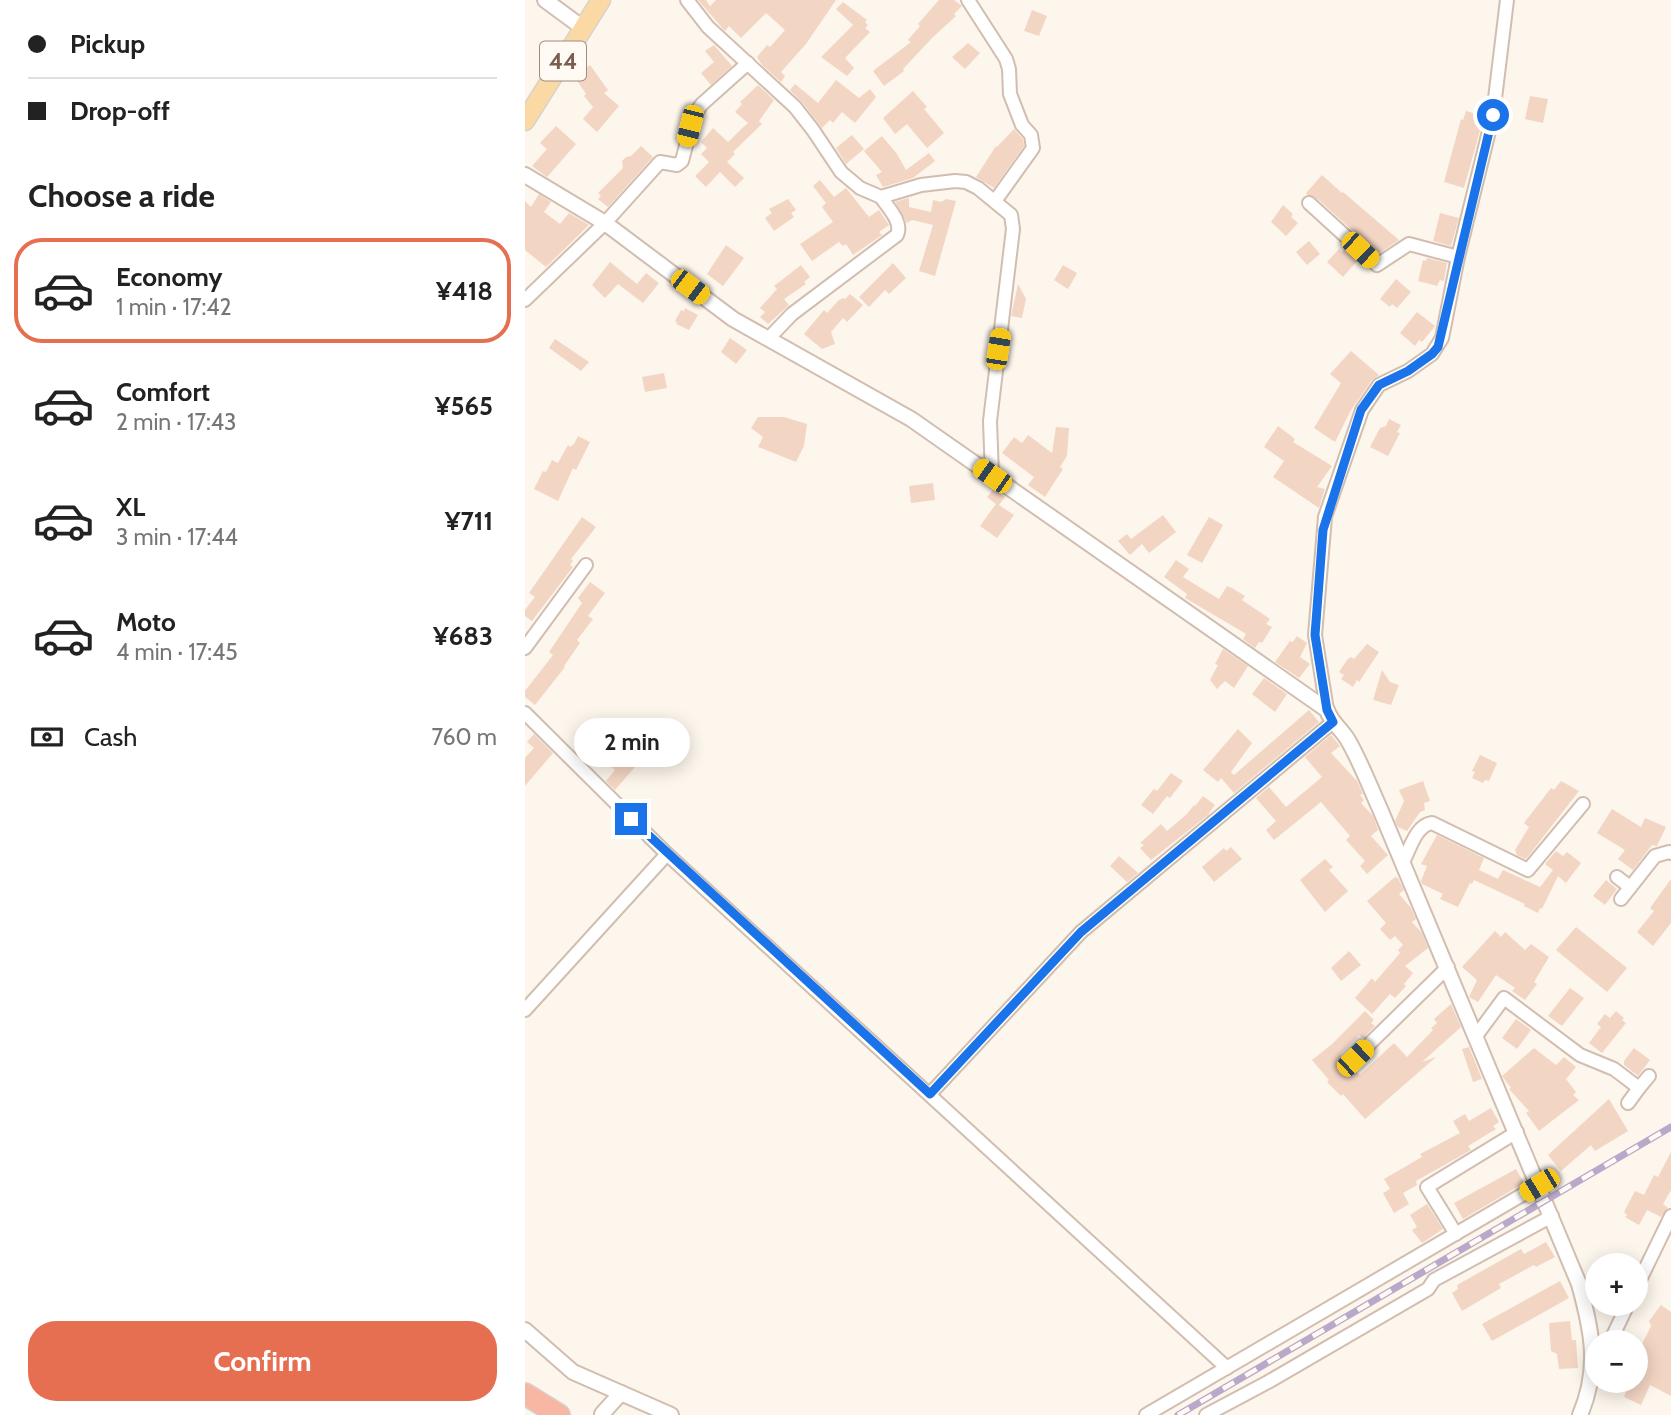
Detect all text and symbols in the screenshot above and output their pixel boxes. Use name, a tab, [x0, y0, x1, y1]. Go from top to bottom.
text: Pickup	[70, 28, 145, 60]
road number: 44	[540, 41, 586, 80]
text: Drop-off	[70, 95, 170, 127]
route start	[1477, 99, 1509, 131]
car	[675, 103, 706, 149]
text: Choose a ride	[28, 176, 215, 215]
car	[1338, 228, 1383, 272]
icon: car	[32, 259, 95, 322]
text: Economy	[116, 261, 222, 293]
car	[667, 266, 714, 308]
text: ¥418	[436, 275, 493, 307]
text: 1 min · 17:42	[116, 293, 232, 321]
car	[985, 327, 1012, 371]
icon: car	[32, 374, 95, 437]
text: Comfort	[116, 376, 210, 408]
text: ¥565	[435, 390, 493, 422]
text: 2 min · 17:43	[116, 408, 237, 436]
car	[969, 455, 1016, 497]
icon: car	[32, 489, 95, 552]
text: XL	[116, 491, 145, 523]
text: ¥711	[445, 505, 493, 537]
text: 3 min · 17:44	[116, 523, 238, 551]
icon: car	[32, 604, 95, 667]
text: Moto	[116, 606, 176, 638]
text: ¥683	[433, 620, 493, 652]
text: 4 min · 17:45	[116, 638, 238, 666]
icon: cash	[28, 718, 66, 756]
callout: 2 min	[573, 718, 689, 766]
text: Cash	[84, 721, 137, 753]
text: 760 m	[432, 723, 497, 751]
text: 2 min	[604, 728, 660, 756]
route end	[615, 803, 647, 835]
car	[1333, 1036, 1378, 1080]
car	[1516, 1165, 1563, 1205]
map controls	[1585, 1253, 1648, 1393]
button: +	[1585, 1253, 1648, 1316]
button: Confirm	[28, 1321, 497, 1401]
button: −	[1585, 1330, 1648, 1393]

